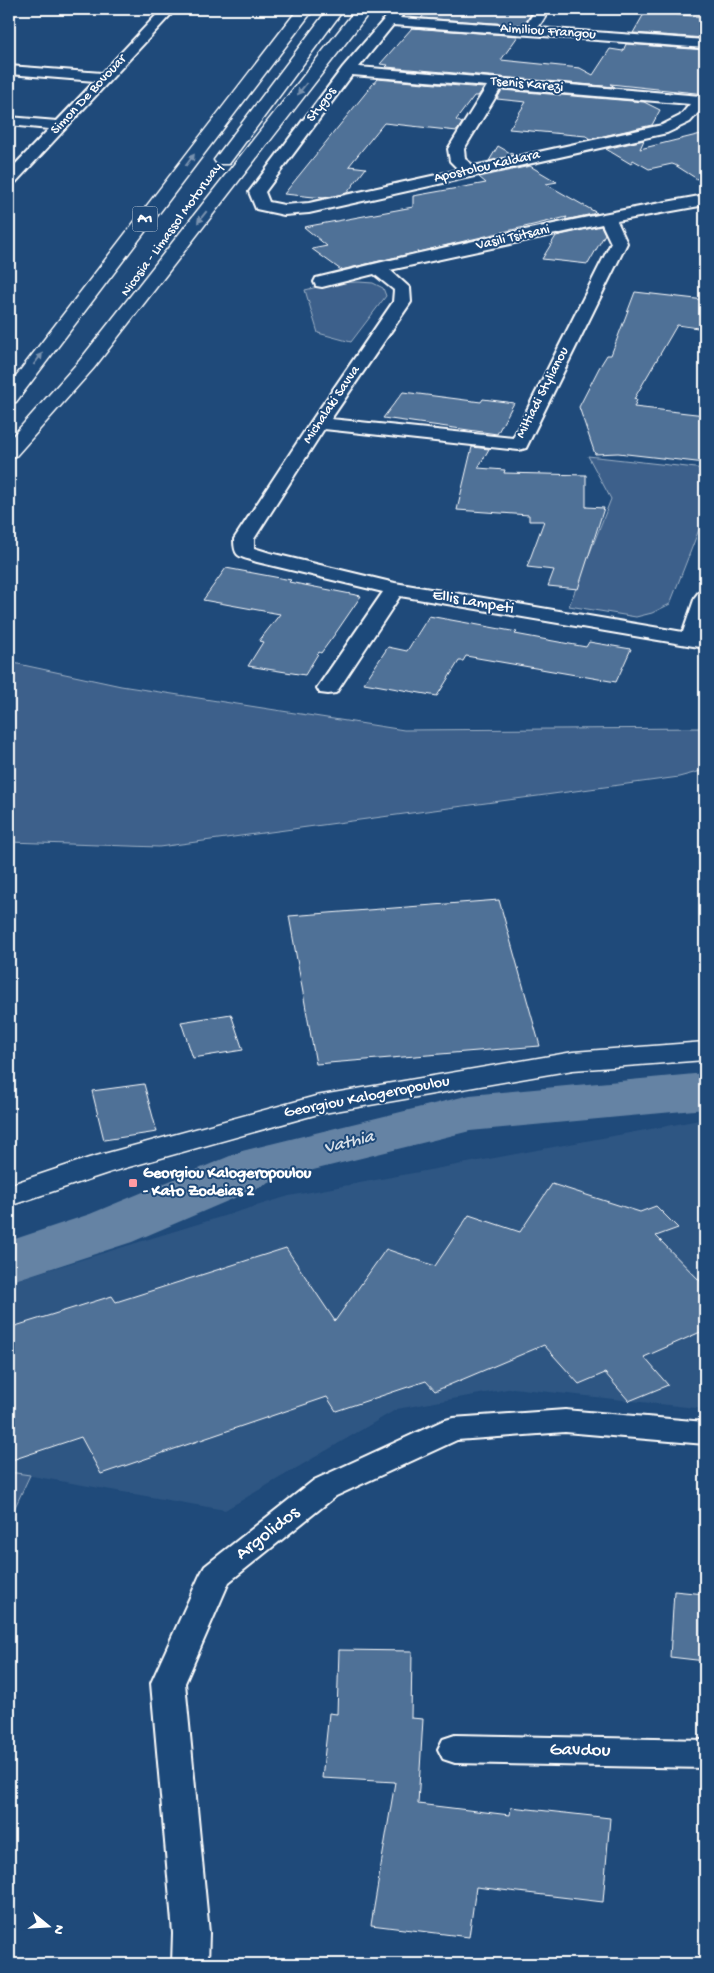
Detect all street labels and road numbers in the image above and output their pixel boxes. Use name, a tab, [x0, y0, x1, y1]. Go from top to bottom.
street label: Aimiliou Frangou	[500, 20, 597, 44]
street label: Simon De Bovouar	[47, 51, 131, 139]
street label: Tsenis Karezi	[489, 73, 564, 97]
street label: Stygos	[303, 83, 341, 126]
street label: Apostolou Kaldara	[432, 146, 543, 187]
street label: Nicosia - Limassol Motorway	[118, 160, 226, 300]
road number: A1	[132, 206, 158, 232]
street label: Vasili Tsitsani	[474, 221, 551, 255]
street label: Miltiadi Stylianou	[513, 344, 574, 442]
street label: Michalaki Savva	[300, 362, 365, 447]
street label: Ellis Lampeti	[431, 586, 515, 620]
street label: Georgiou Kalogeropoulou	[283, 1073, 452, 1123]
street label: Argolidos	[231, 1501, 305, 1566]
street label: Gavdou	[549, 1739, 611, 1763]

